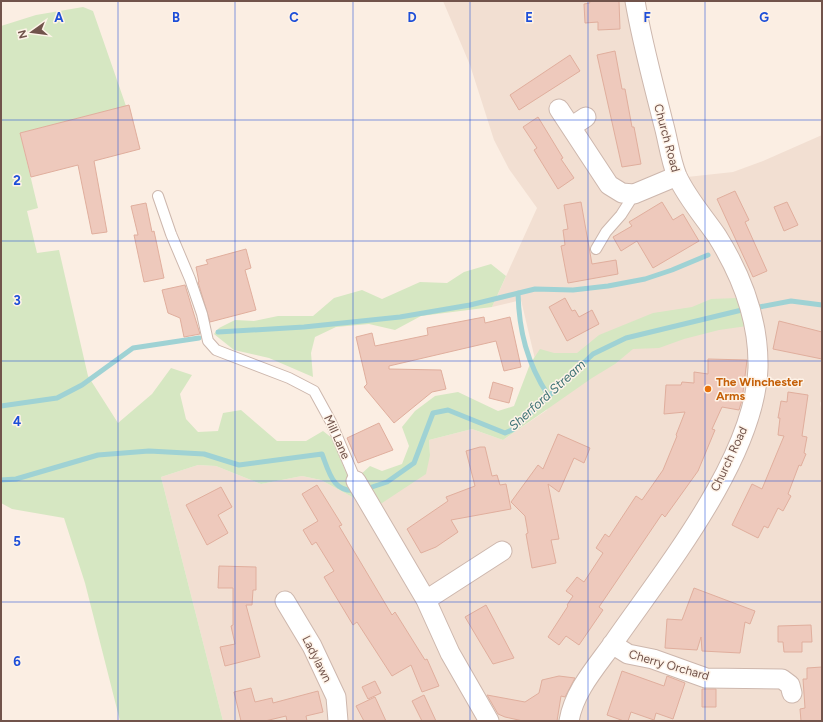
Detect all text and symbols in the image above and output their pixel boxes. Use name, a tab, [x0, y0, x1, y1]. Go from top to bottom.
text: A	[54, 10, 64, 25]
text: B	[172, 10, 180, 25]
text: C	[289, 10, 299, 25]
text: D	[407, 10, 417, 25]
text: E	[525, 10, 533, 25]
text: F	[643, 10, 651, 25]
text: G	[759, 10, 769, 25]
north arrow	[12, 12, 52, 52]
text: N	[15, 29, 30, 40]
street label: Church Road	[651, 102, 683, 174]
text: 2	[13, 173, 21, 188]
text: 3	[13, 293, 21, 308]
water label: Sherford Stream	[506, 357, 588, 433]
place label: The Winchester Arms	[716, 375, 803, 403]
marker: The Winchester Arms	[703, 384, 713, 394]
street label: Mill Lane	[321, 413, 353, 462]
text: 4	[13, 414, 21, 429]
street label: Church Road	[708, 424, 750, 494]
text: 5	[13, 534, 21, 549]
street label: Ladylawn	[299, 633, 335, 685]
street label: Cherry Orchard	[627, 647, 711, 683]
text: 6	[13, 654, 21, 669]

